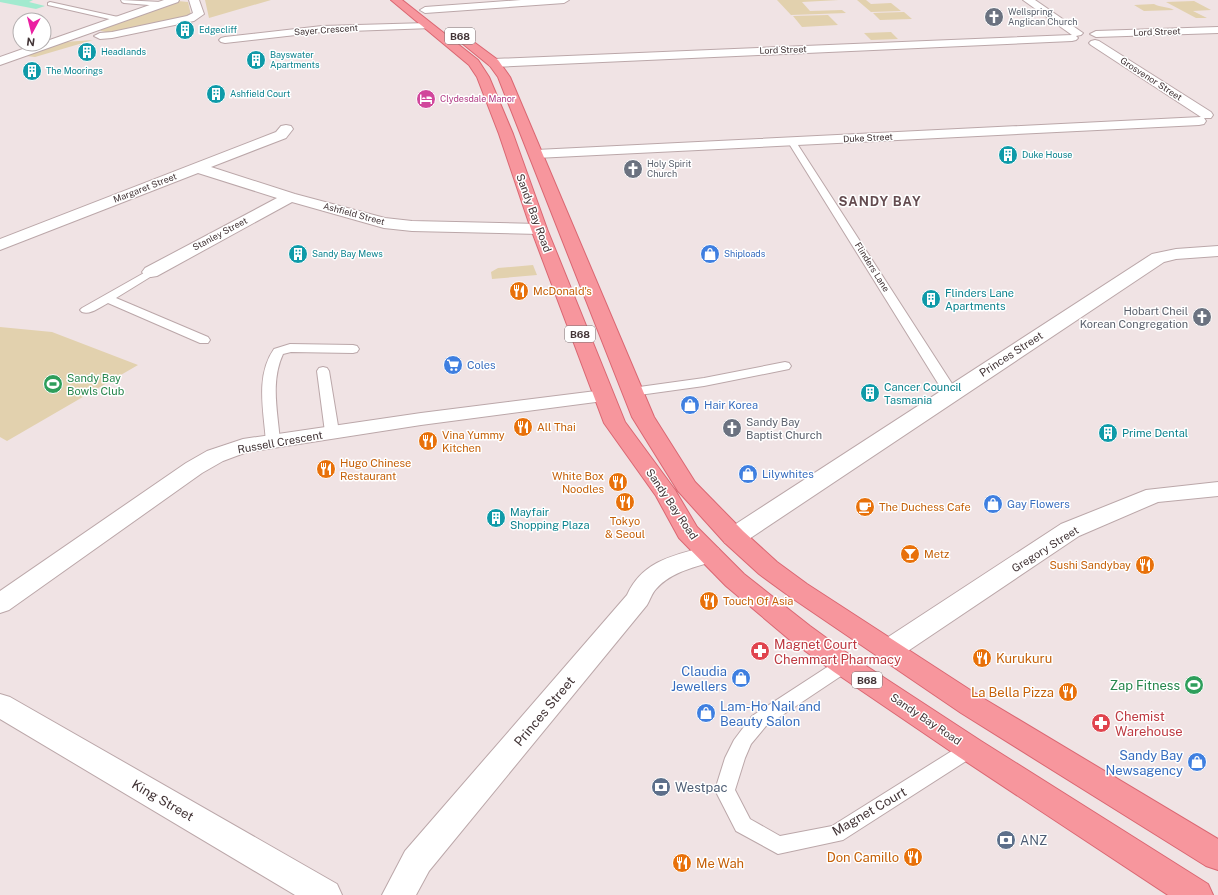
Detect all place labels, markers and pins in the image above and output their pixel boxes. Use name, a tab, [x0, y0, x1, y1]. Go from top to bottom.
church icon: Wellspring Anglican Church	[983, 6, 1005, 28]
place label: Wellspring Anglican Church	[1008, 6, 1077, 27]
building icon: Edgecliff	[174, 19, 196, 41]
place label: Edgecliff	[199, 24, 238, 35]
building icon: Headlands	[76, 41, 98, 63]
place label: Headlands	[101, 46, 146, 57]
building icon: Bayswater Apartments	[245, 49, 267, 71]
place label: Bayswater Apartments	[270, 49, 320, 70]
building icon: The Moorings	[21, 60, 43, 82]
place label: The Moorings	[46, 65, 103, 76]
building icon: Ashfield Court	[205, 83, 227, 105]
place label: Ashfield Court	[230, 88, 291, 99]
hotel icon: Clydesdale Manor	[415, 88, 437, 110]
place label: Clydesdale Manor	[440, 93, 516, 104]
building icon: Duke House	[997, 144, 1019, 166]
place label: Duke House	[1022, 149, 1072, 160]
church icon: Holy Spirit Church	[622, 158, 644, 180]
place label: Holy Spirit Church	[647, 158, 692, 179]
building icon: Sandy Bay Mews	[287, 243, 309, 265]
shop icon: Shiploads	[699, 243, 721, 265]
place label: Sandy Bay Mews	[312, 248, 383, 259]
place label: Shiploads	[724, 248, 766, 259]
restaurant icon: McDonald's	[508, 280, 530, 302]
place label: McDonald's	[533, 285, 592, 297]
place label: Flinders Lane Apartments	[945, 287, 1014, 312]
building icon: Flinders Lane Apartments	[920, 288, 942, 310]
place label: Hobart Cheil Korean Congregation	[1080, 305, 1188, 330]
church icon: Hobart Cheil Korean Congregation	[1191, 306, 1213, 328]
supermarket icon: Coles	[442, 354, 464, 376]
place label: Coles	[467, 359, 496, 371]
place label: Sandy Bay Bowls Club	[67, 372, 125, 397]
sports icon: Sandy Bay Bowls Club	[42, 373, 64, 395]
place label: Cancer Council Tasmania	[884, 381, 962, 406]
building icon: Cancer Council Tasmania	[859, 382, 881, 404]
shop icon: Hair Korea	[679, 394, 701, 416]
place label: Hair Korea	[704, 399, 758, 411]
restaurant icon: All Thai	[512, 416, 534, 438]
place label: Sandy Bay Baptist Church	[746, 416, 822, 441]
church icon: Sandy Bay Baptist Church	[721, 417, 743, 439]
place label: All Thai	[537, 421, 576, 433]
building icon: Prime Dental	[1097, 422, 1119, 444]
place label: Prime Dental	[1122, 427, 1188, 439]
place label: Vina Yummy Kitchen	[442, 429, 505, 454]
restaurant icon: Vina Yummy Kitchen	[417, 430, 439, 452]
place label: Hugo Chinese Restaurant	[340, 457, 411, 482]
restaurant icon: Hugo Chinese Restaurant	[315, 458, 337, 480]
shop icon: Lilywhites	[737, 463, 759, 485]
place label: Lilywhites	[762, 468, 814, 480]
place label: White Box Noodles	[552, 470, 604, 495]
restaurant icon: White Box Noodles	[607, 471, 629, 493]
restaurant icon: Tokyo & Seoul	[614, 491, 636, 513]
shop icon: Gay Flowers	[982, 493, 1004, 515]
cafe icon: The Duchess Cafe	[854, 496, 876, 518]
place label: Gay Flowers	[1007, 498, 1070, 510]
place label: The Duchess Cafe	[879, 501, 971, 513]
place label: Mayfair Shopping Plaza	[510, 506, 589, 531]
building icon: Mayfair Shopping Plaza	[485, 507, 507, 529]
place label: Tokyo & Seoul	[605, 515, 645, 540]
bar icon: Metz	[899, 543, 921, 565]
place label: Metz	[924, 548, 949, 560]
restaurant icon: Sushi Sandybay	[1134, 554, 1156, 576]
place label: Sushi Sandybay	[1049, 559, 1131, 571]
restaurant icon: Touch Of Asia	[698, 590, 720, 612]
place label: Touch Of Asia	[723, 595, 793, 607]
place label: Magnet Court Chemmart Pharmacy	[774, 637, 901, 667]
pharmacy icon: Magnet Court Chemmart Pharmacy	[749, 640, 771, 662]
restaurant icon: Kurukuru	[971, 647, 993, 669]
place label: Kurukuru	[996, 651, 1052, 666]
place label: Claudia Jewellers	[671, 664, 727, 694]
shop icon: Claudia Jewellers	[730, 667, 752, 689]
sports icon: Zap Fitness	[1183, 674, 1205, 696]
place label: Zap Fitness	[1110, 678, 1180, 693]
restaurant icon: La Bella Pizza	[1057, 681, 1079, 703]
place label: La Bella Pizza	[971, 685, 1054, 700]
place label: Lam-Ho Nail and Beauty Salon	[720, 699, 821, 729]
shop icon: Lam-Ho Nail and Beauty Salon	[695, 702, 717, 724]
place label: Chemist Warehouse	[1115, 709, 1183, 739]
pharmacy icon: Chemist Warehouse	[1090, 712, 1112, 734]
place label: Sandy Bay Newsagency	[1106, 748, 1183, 778]
shop icon: Sandy Bay Newsagency	[1186, 751, 1208, 773]
bank icon: Westpac	[650, 776, 672, 798]
place label: Westpac	[675, 780, 728, 795]
bank icon: ANZ	[995, 829, 1017, 851]
place label: ANZ	[1020, 833, 1047, 848]
restaurant icon: Don Camillo	[902, 846, 924, 868]
place label: Don Camillo	[827, 850, 899, 865]
restaurant icon: Me Wah	[671, 852, 693, 874]
place label: Me Wah	[696, 856, 744, 871]

